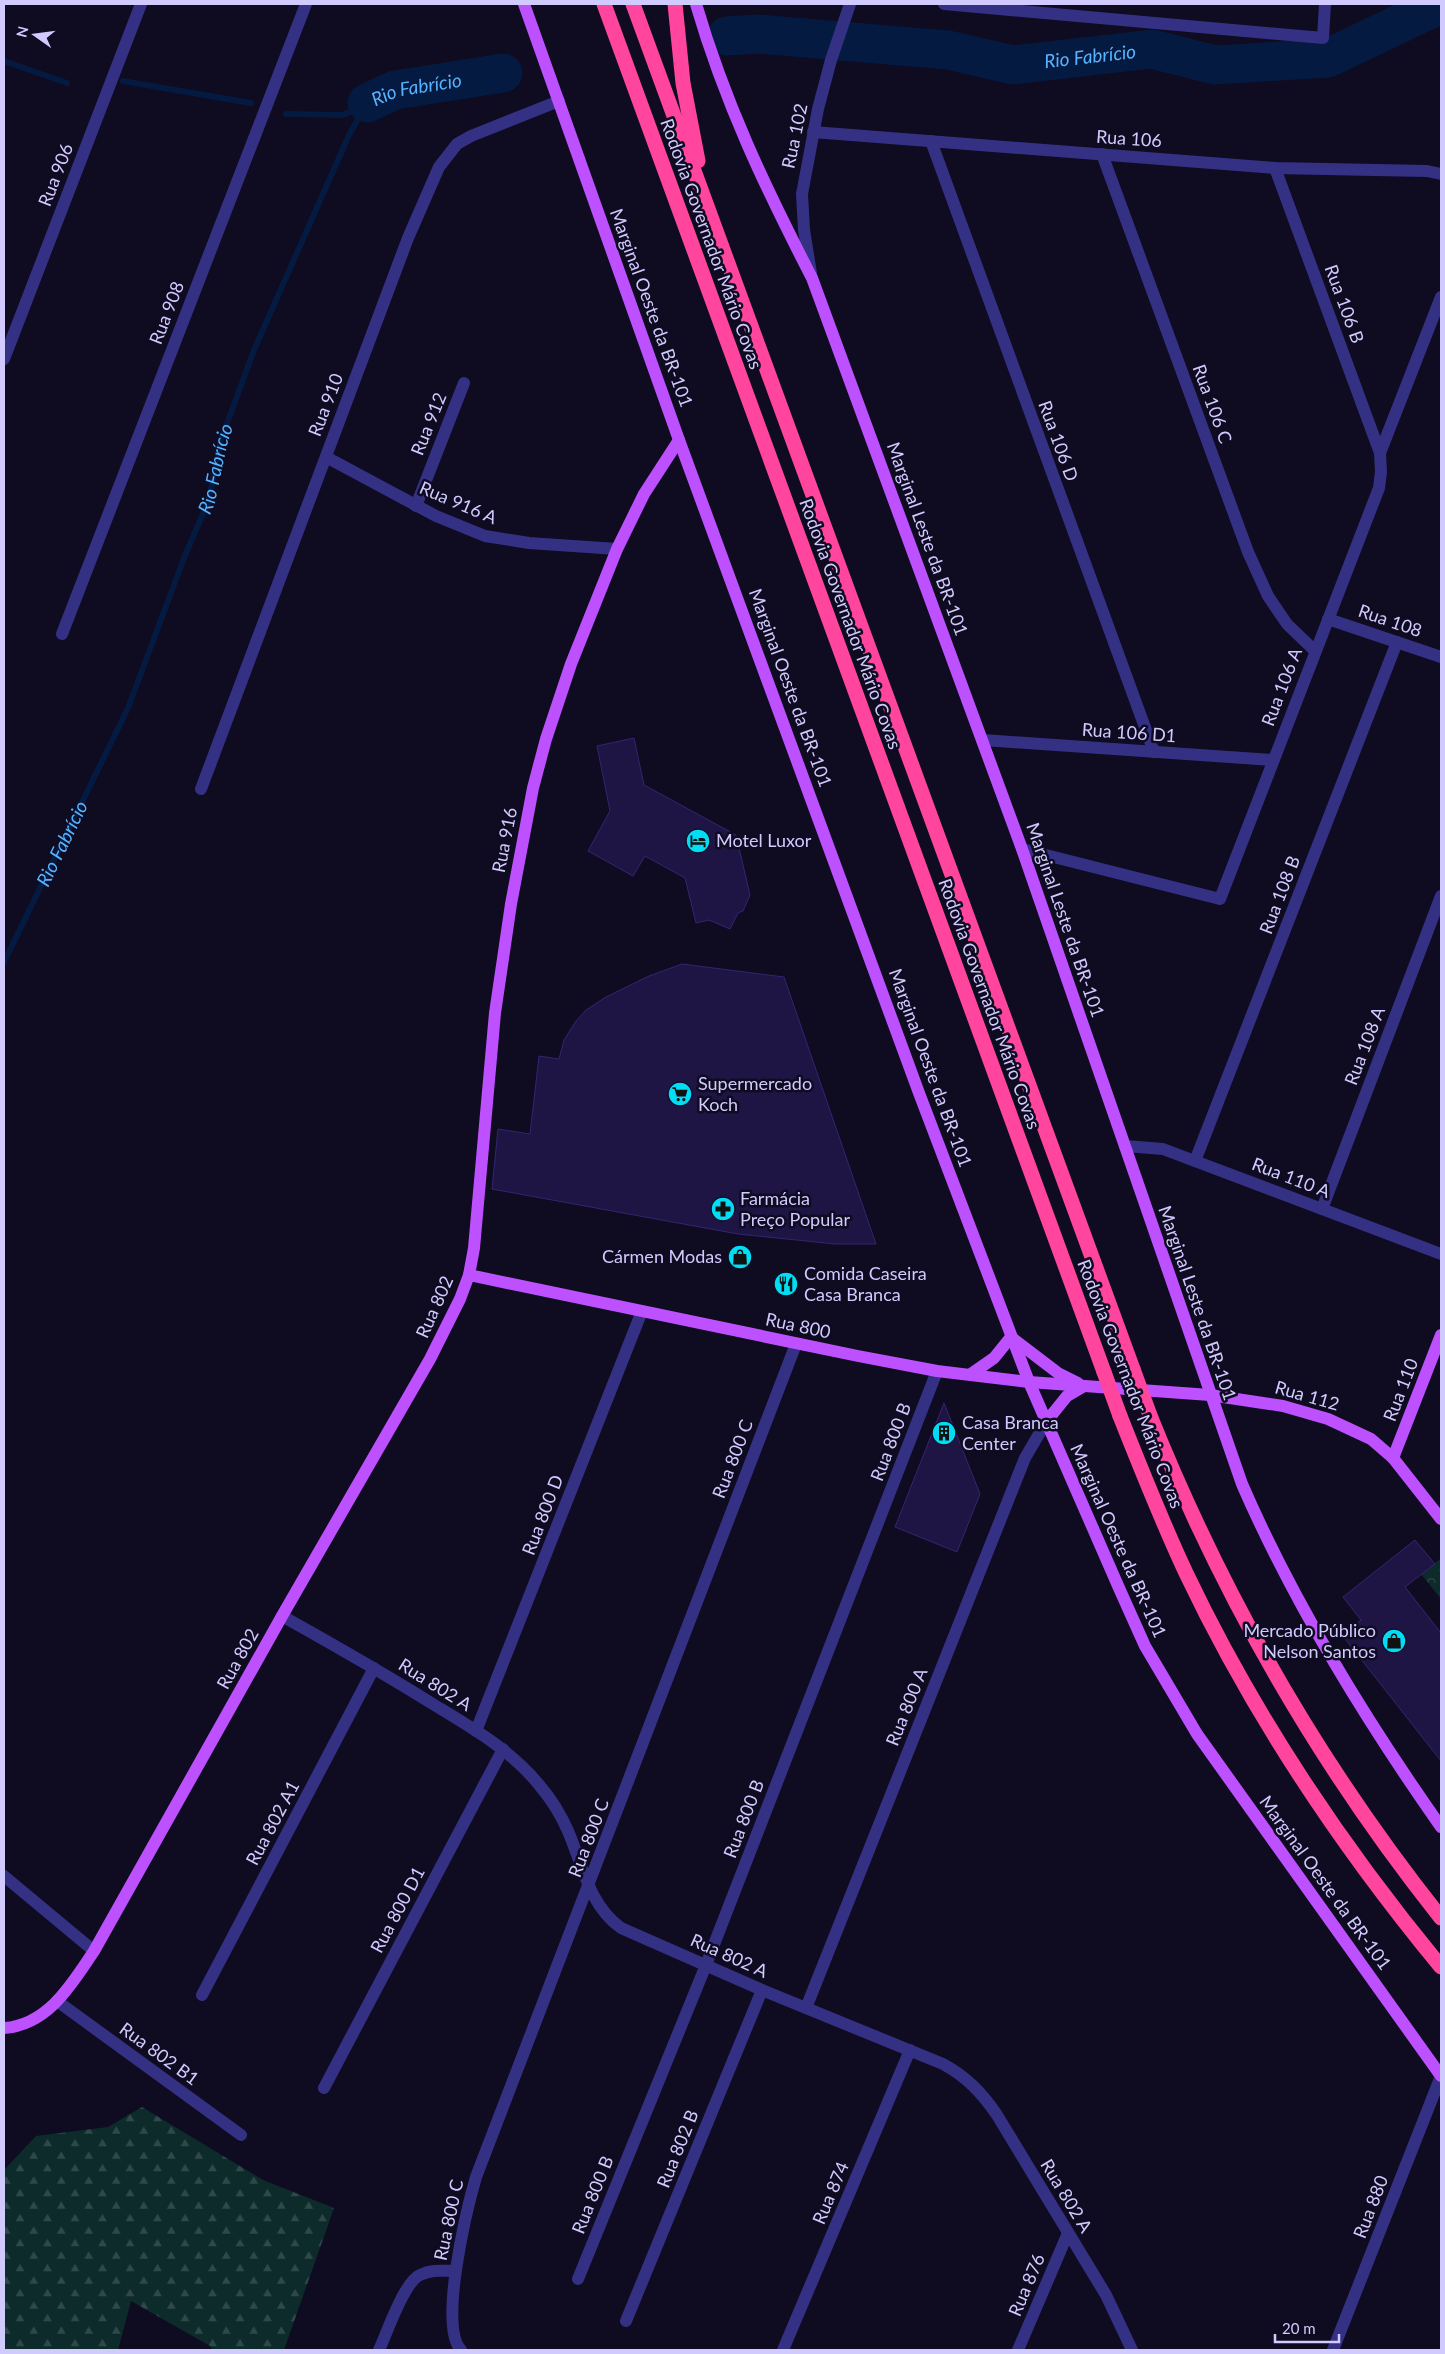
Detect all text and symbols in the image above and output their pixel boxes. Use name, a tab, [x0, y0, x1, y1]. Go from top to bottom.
north arrow	[10, 10, 60, 60]
text: N	[12, 24, 31, 39]
water label: Rio Fabrício	[1043, 39, 1137, 72]
water label: Rio Fabrício	[367, 68, 463, 110]
street label: Rua 102	[776, 101, 812, 170]
street label: Rodovia Governador Mário Covas	[656, 115, 768, 372]
street label: Rua 106	[1095, 125, 1163, 151]
street label: Rua 906	[33, 140, 77, 209]
street label: Marginal Oeste da BR-101	[606, 205, 698, 410]
street label: Rua 106 B	[1321, 261, 1369, 346]
street label: Rua 908	[144, 278, 188, 347]
street label: Rua 106 C	[1189, 361, 1237, 446]
street label: Rua 910	[303, 370, 347, 439]
street label: Rua 912	[406, 389, 451, 458]
street label: Rua 106 D	[1034, 397, 1084, 484]
water label: Rio Fabrício	[192, 420, 237, 517]
street label: Marginal Leste da BR-101	[883, 439, 973, 638]
street label: Rua 916 A	[416, 476, 501, 529]
street label: Rodovia Governador Mário Covas	[795, 495, 907, 752]
street label: Marginal Oeste da BR-101	[745, 585, 837, 790]
street label: Rua 108	[1356, 599, 1425, 641]
street label: Rua 106 A	[1256, 644, 1306, 729]
street label: Rua 106 D1	[1081, 718, 1177, 746]
water label: Rio Fabrício	[31, 797, 92, 890]
street label: Rua 916	[487, 805, 521, 874]
street label: Marginal Leste da BR-101	[1022, 820, 1110, 1020]
hotel icon: Motel Luxor	[685, 828, 711, 854]
place label: Motel Luxor	[716, 829, 812, 851]
street label: Rua 108 B	[1254, 852, 1304, 937]
street label: Rodovia Governador Mário Covas	[934, 875, 1046, 1132]
street label: Marginal Oeste da BR-101	[885, 965, 977, 1170]
street label: Rua 108 A	[1339, 1003, 1389, 1088]
place label: Supermercado Koch	[698, 1072, 812, 1115]
supermarket icon: Supermercado Koch	[667, 1081, 693, 1107]
street label: Rua 110 A	[1249, 1152, 1334, 1202]
place label: Farmácia Preço Popular	[740, 1187, 850, 1230]
pharmacy icon: Farmácia Preço Popular	[710, 1196, 736, 1222]
street label: Marginal Leste da BR-101	[1154, 1203, 1242, 1403]
shop icon: Cármen Modas	[727, 1244, 753, 1270]
place label: Cármen Modas	[602, 1245, 722, 1267]
street label: Rodovia Governador Mário Covas	[1073, 1256, 1189, 1511]
place label: Comida Caseira Casa Branca	[804, 1262, 927, 1305]
restaurant icon: Comida Caseira Casa Branca	[773, 1271, 799, 1297]
street label: Rua 802	[411, 1272, 458, 1341]
street label: Rua 800	[764, 1307, 833, 1343]
street label: Rua 110	[1378, 1355, 1422, 1424]
street label: Rua 112	[1273, 1375, 1342, 1415]
street label: Rua 800 B	[865, 1399, 915, 1484]
place label: Casa Branca Center	[962, 1411, 1059, 1454]
street label: Rua 800 C	[707, 1416, 757, 1501]
building icon: Casa Branca Center	[931, 1420, 957, 1446]
street label: Marginal Oeste da BR-101	[1066, 1440, 1172, 1641]
street label: Rua 800 D	[517, 1471, 567, 1558]
place label: Mercado Público Nelson Santos	[1243, 1619, 1376, 1662]
street label: Rua 802	[212, 1624, 263, 1693]
shop icon: Mercado Público Nelson Santos	[1381, 1628, 1407, 1654]
street label: Rua 802 A	[395, 1653, 477, 1716]
street label: Rua 800 A	[881, 1664, 932, 1749]
street label: Rua 800 B	[718, 1776, 768, 1861]
street label: Rua 802 A1	[241, 1777, 304, 1869]
street label: Marginal Oeste da BR-101	[1255, 1791, 1396, 1974]
street label: Rua 800 C	[563, 1795, 613, 1880]
street label: Rua 800 D1	[365, 1863, 429, 1956]
street label: Rua 802 A	[687, 1928, 772, 1982]
street label: Rua 802 B1	[116, 2017, 203, 2089]
street label: Rua 802 B	[652, 2106, 703, 2191]
street label: Rua 800 B	[567, 2152, 618, 2237]
street label: Rua 802 A	[1036, 2155, 1098, 2237]
street label: Rua 874	[807, 2158, 853, 2227]
street label: Rua 880	[1348, 2172, 1392, 2241]
street label: Rua 800 C	[429, 2177, 467, 2262]
street label: Rua 876	[1003, 2250, 1049, 2319]
scale bar	[1275, 2312, 1339, 2344]
text: 20 m	[1282, 2319, 1316, 2337]

